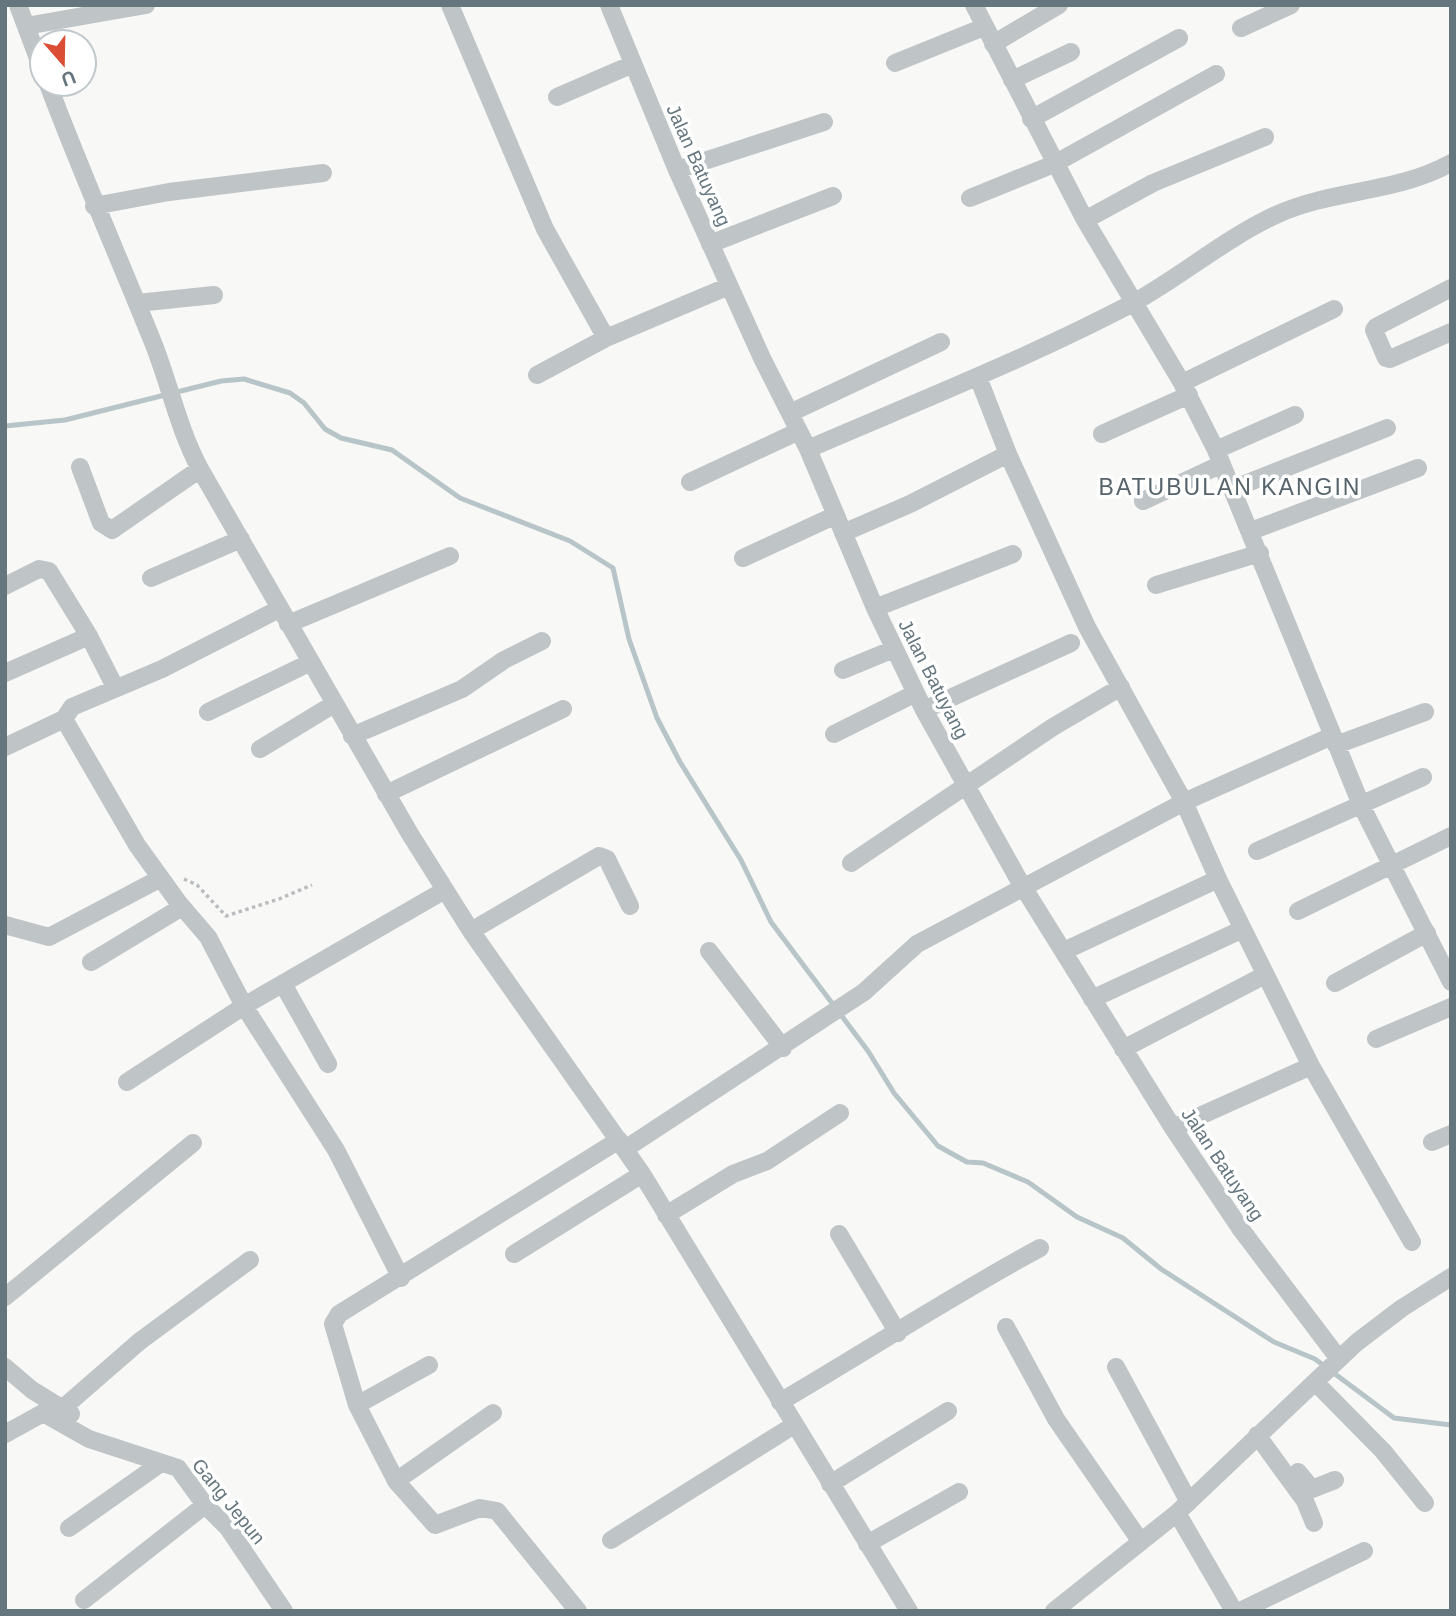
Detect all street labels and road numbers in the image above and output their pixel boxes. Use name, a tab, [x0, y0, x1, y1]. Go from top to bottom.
street label: Jalan Batuyang	[662, 101, 735, 229]
street label: Jalan Batuyang	[894, 616, 973, 742]
street label: Jalan Batuyang	[1177, 1104, 1268, 1224]
street label: Gang Jepun	[188, 1454, 269, 1548]

